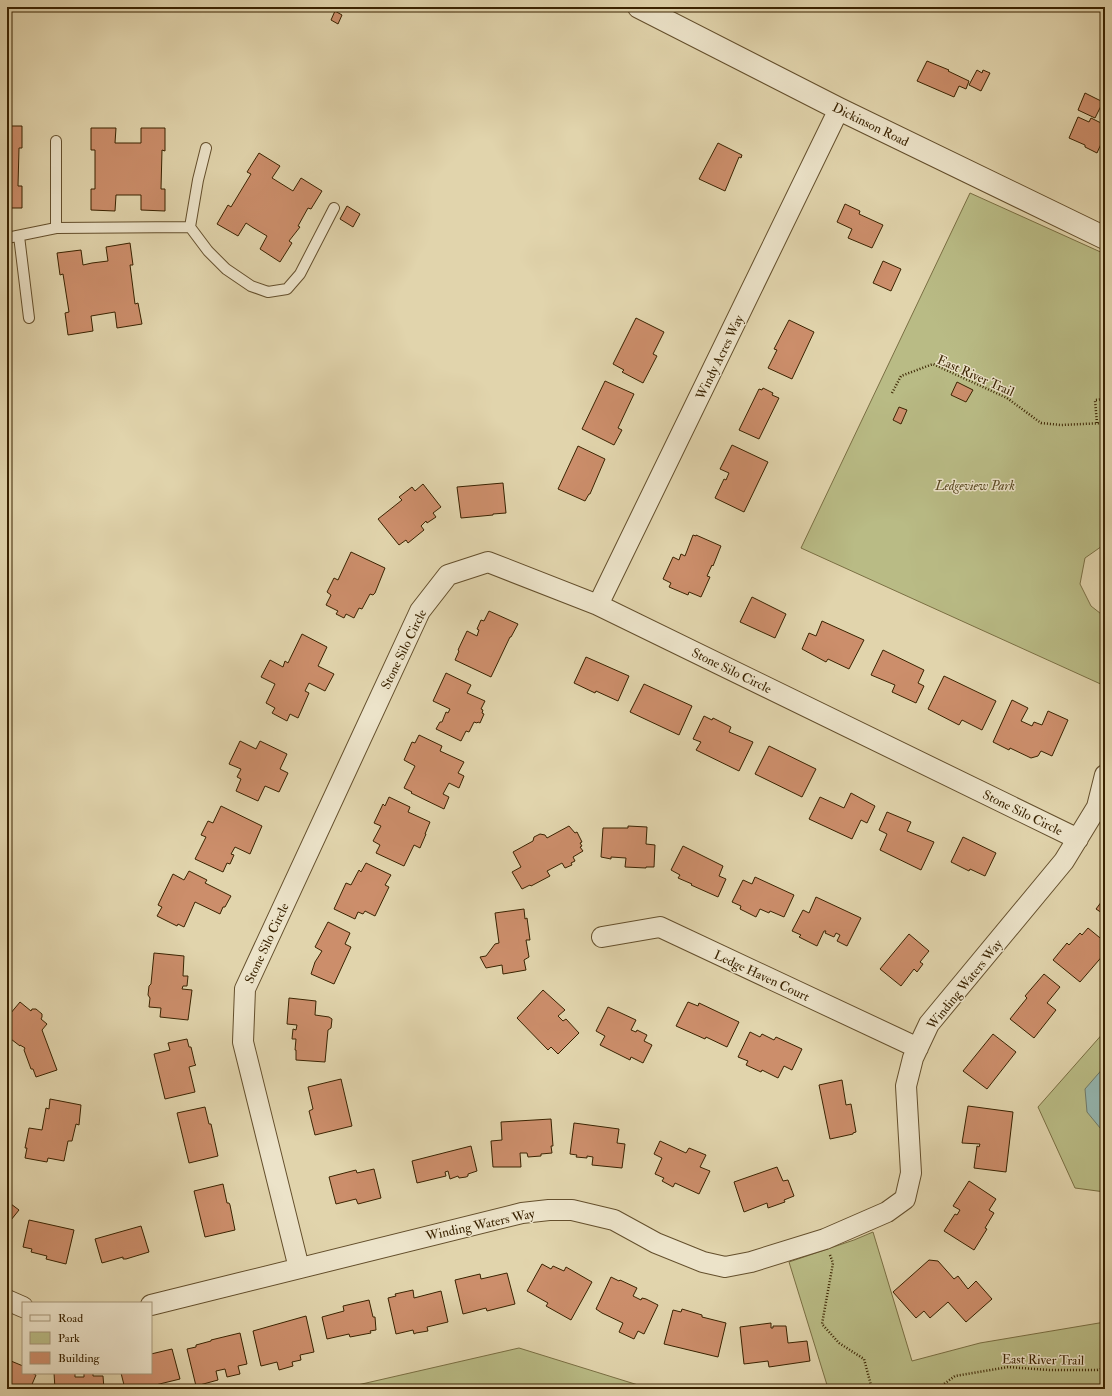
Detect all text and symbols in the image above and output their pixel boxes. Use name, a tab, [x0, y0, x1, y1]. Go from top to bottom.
street label: Dickinson Road	[830, 100, 912, 151]
street label: Windy Acres Way	[692, 312, 748, 404]
street label: East River Trail	[935, 352, 1017, 400]
park label: Ledgeview Park	[934, 478, 1015, 494]
street label: Stone Silo Circle	[378, 606, 430, 692]
street label: Stone Silo Circle	[689, 645, 775, 697]
street label: Stone Silo Circle	[980, 787, 1066, 839]
street label: Stone Silo Circle	[241, 900, 293, 986]
street label: Winding Waters Way	[923, 936, 1007, 1034]
street label: Ledge Haven Court	[711, 947, 812, 1005]
street label: Winding Waters Way	[423, 1206, 537, 1246]
legend	[22, 1302, 152, 1374]
text: Road	[58, 1311, 83, 1326]
text: Park	[58, 1331, 80, 1346]
text: Building	[58, 1351, 101, 1366]
street label: East River Trail	[1002, 1351, 1085, 1369]

